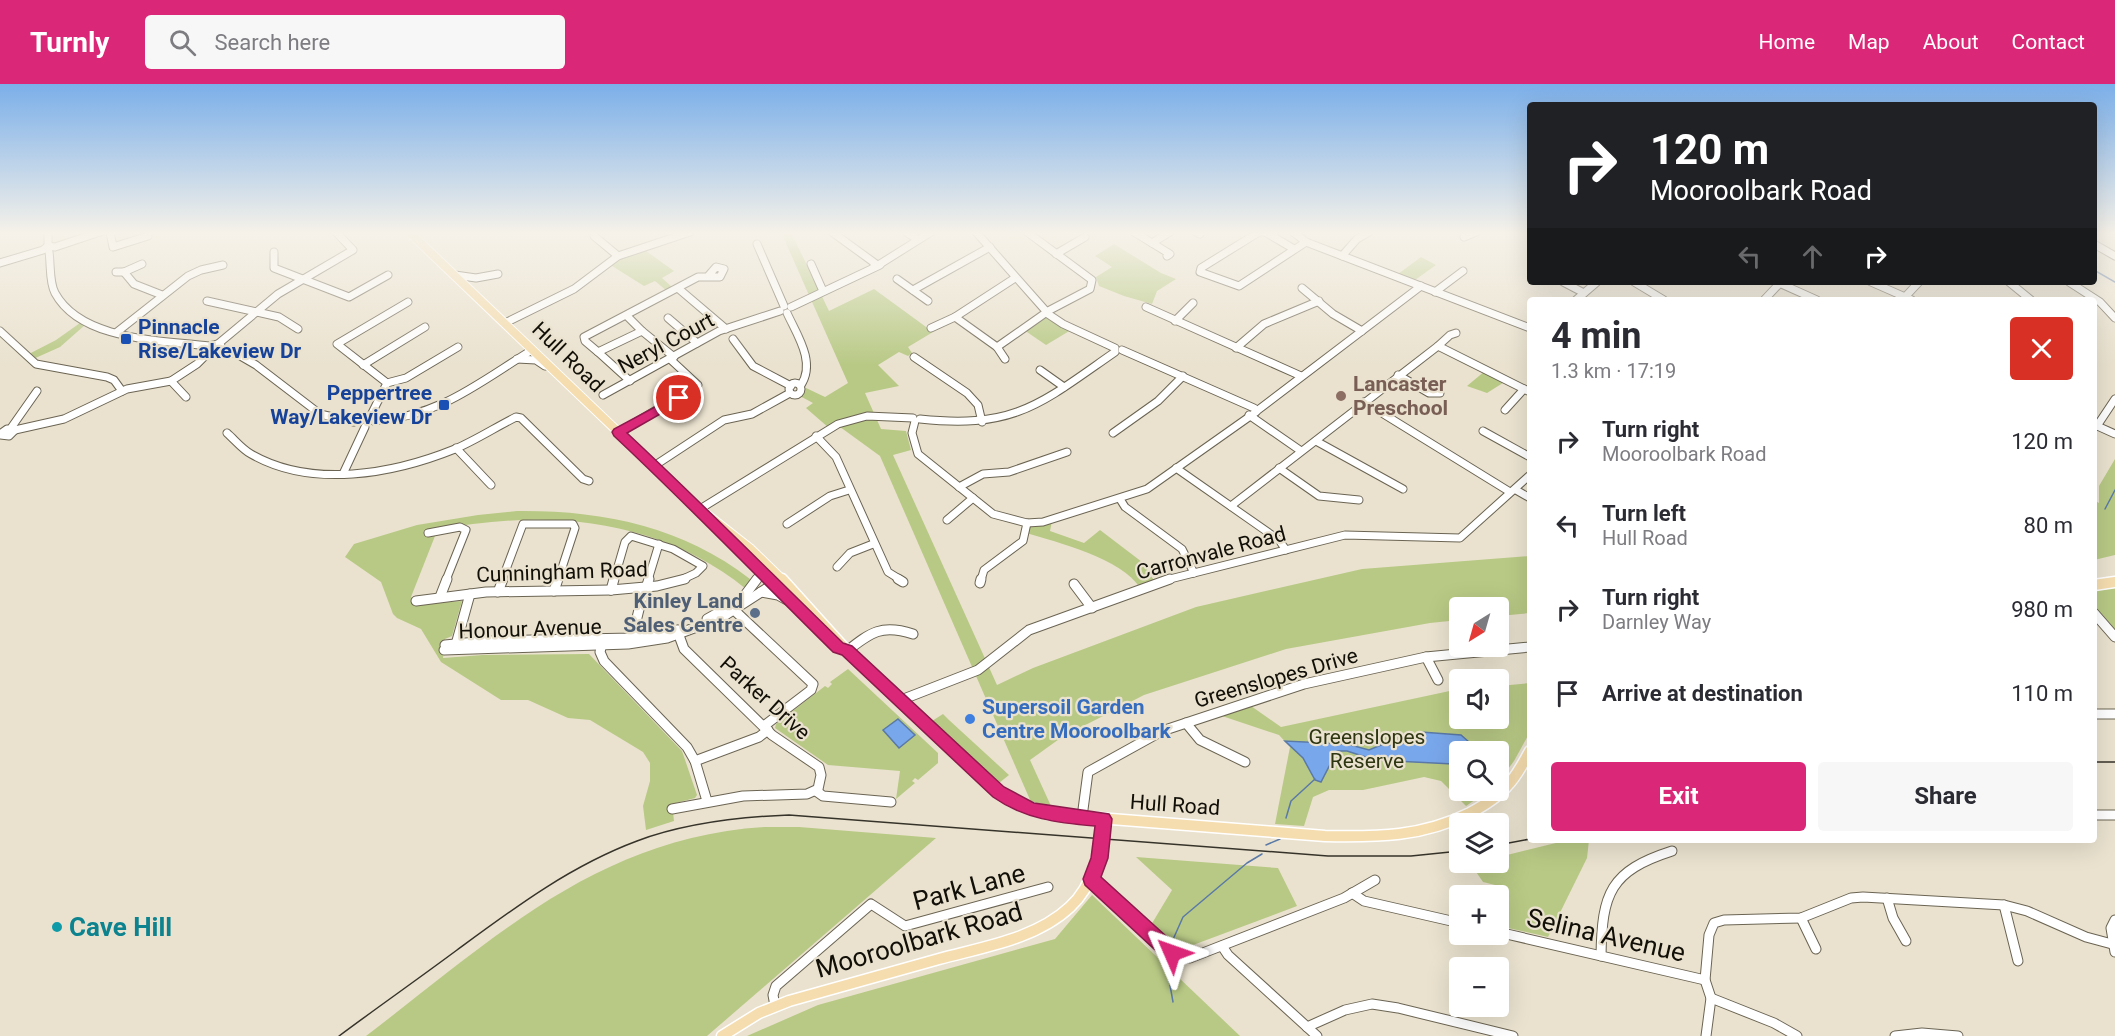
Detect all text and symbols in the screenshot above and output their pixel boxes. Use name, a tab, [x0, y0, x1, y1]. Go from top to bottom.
search box	[145, 15, 565, 69]
text: Turnly	[30, 26, 109, 59]
icon: search	[166, 26, 199, 59]
text: Search here	[214, 30, 330, 55]
text: Home	[1759, 30, 1815, 54]
text: Map	[1848, 30, 1890, 54]
text: About	[1923, 30, 1979, 54]
text: Contact	[2012, 30, 2085, 54]
text: 120 m	[1650, 125, 1769, 174]
icon: right	[1551, 126, 1629, 204]
text: Mooroolbark Road	[1650, 175, 1872, 207]
icon: left	[1733, 240, 1766, 273]
icon: ahead	[1796, 240, 1829, 273]
icon: right	[1859, 240, 1892, 273]
street label: Neryl Court	[614, 308, 718, 378]
place label: Pinnacle Rise/Lakeview Dr	[138, 315, 302, 363]
text: 4 min	[1551, 315, 1642, 357]
street label: Hull Road	[527, 317, 609, 397]
button: close	[2010, 317, 2073, 380]
marker: Pinnacle Rise/Lakeview Dr	[119, 332, 133, 346]
text: 1.3 km · 17:19	[1551, 359, 1676, 383]
pin	[653, 372, 704, 423]
place label: Lancaster Preschool	[1353, 372, 1448, 420]
place label: Peppertree Way/Lakeview Dr	[270, 381, 432, 429]
icon: arrive	[662, 381, 695, 414]
marker: Lancaster Preschool	[1334, 389, 1348, 403]
marker: Peppertree Way/Lakeview Dr	[437, 398, 451, 412]
text: Turn right	[1602, 417, 1699, 442]
icon: right	[1551, 425, 1584, 458]
text: 120 m	[2011, 429, 2073, 454]
text: Mooroolbark Road	[1602, 442, 1766, 466]
text: Turn left	[1602, 501, 1686, 526]
icon: left	[1551, 509, 1584, 542]
text: 80 m	[2024, 513, 2073, 538]
street label: Carronvale Road	[1134, 522, 1288, 584]
text: Hull Road	[1602, 526, 1688, 550]
street label: Cunningham Road	[476, 557, 648, 587]
text: Turn right	[1602, 585, 1699, 610]
place label: Kinley Land Sales Centre	[623, 589, 743, 637]
icon: right	[1551, 593, 1584, 626]
north arrow	[1449, 597, 1509, 657]
map controls	[1449, 597, 1509, 1017]
text: 980 m	[2011, 597, 2073, 622]
marker: Kinley Land Sales Centre	[748, 606, 762, 620]
text: Darnley Way	[1602, 610, 1711, 634]
street label: Honour Avenue	[458, 615, 602, 643]
street label: Greenslopes Drive	[1191, 643, 1361, 713]
street label: Parker Drive	[715, 651, 815, 745]
button: sound	[1449, 669, 1509, 729]
icon: arrive	[1551, 677, 1584, 710]
text: Arrive at destination	[1602, 681, 1803, 706]
text: 110 m	[2011, 681, 2073, 706]
place label: Supersoil Garden Centre Mooroolbark	[982, 695, 1171, 743]
marker: Supersoil Garden Centre Mooroolbark	[963, 712, 977, 726]
park label: Greenslopes Reserve	[1309, 725, 1425, 773]
button: search	[1449, 741, 1509, 801]
button: Exit	[1551, 762, 1806, 831]
button: Share	[1818, 762, 2073, 831]
street label: Hull Road	[1129, 790, 1221, 820]
button: layers	[1449, 813, 1509, 873]
street label: Park Lane	[910, 858, 1028, 916]
button: +	[1449, 885, 1509, 945]
street label: Mooroolbark Road	[812, 896, 1026, 984]
street label: Selina Avenue	[1524, 902, 1688, 968]
place label: Cave Hill	[69, 912, 172, 942]
marker: Cave Hill	[50, 920, 64, 934]
position arrow	[1140, 921, 1204, 985]
button: −	[1449, 957, 1509, 1017]

